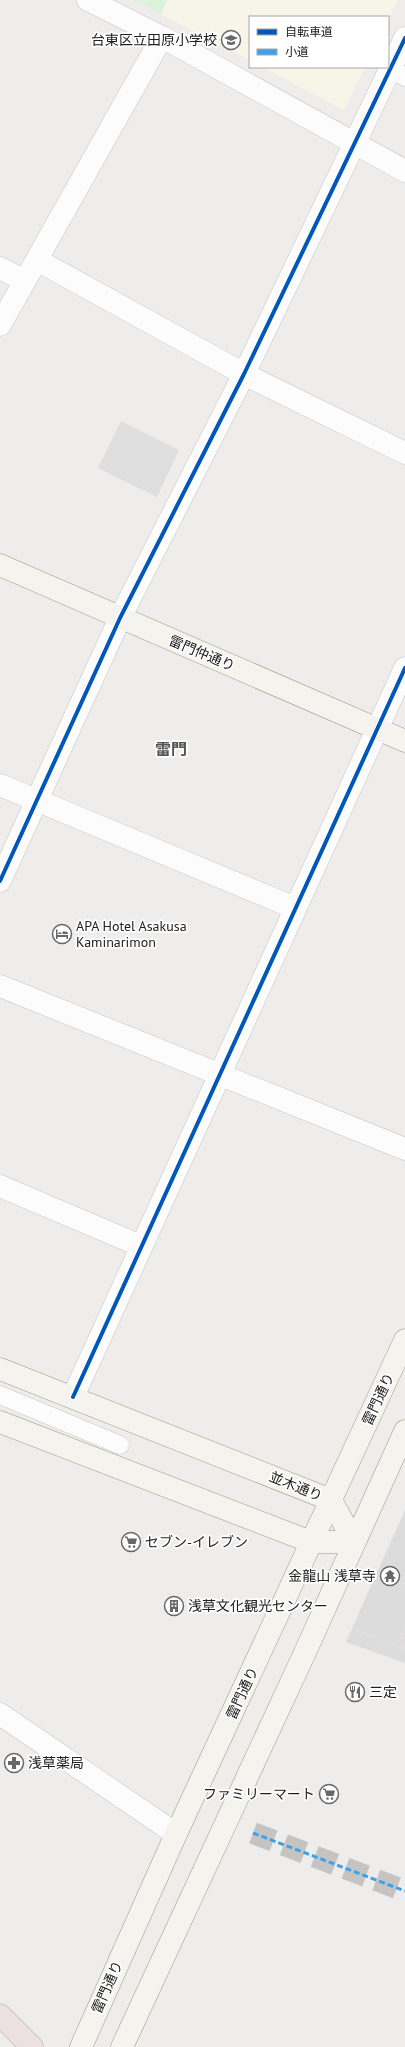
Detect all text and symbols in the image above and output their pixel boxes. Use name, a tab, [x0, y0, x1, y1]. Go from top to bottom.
legend	[249, 16, 389, 68]
text: 自転車道	[285, 24, 333, 39]
school or university icon: 台東区立田原小学校	[220, 29, 242, 51]
place label: 台東区立田原小学校	[91, 31, 217, 49]
text: 小道	[285, 44, 309, 59]
street label: 雷門仲通り	[166, 631, 238, 675]
district label: 雷門	[155, 739, 187, 759]
place label: APA Hotel Asakusa Kaminarimon	[76, 917, 187, 951]
hotel icon: APA Hotel Asakusa Kaminarimon	[51, 923, 73, 945]
street label: 雷門通り	[358, 1370, 398, 1428]
street label: 並木通り	[267, 1467, 325, 1505]
supermarket icon: セブン-イレブン	[120, 1531, 142, 1553]
place label: セブン-イレブン	[145, 1533, 248, 1551]
temple icon: 金龍山 浅草寺	[379, 1565, 401, 1587]
place label: 金龍山 浅草寺	[288, 1567, 376, 1585]
building icon: 浅草文化観光センター	[163, 1595, 185, 1617]
place label: 浅草文化観光センター	[188, 1597, 328, 1615]
street label: 雷門通り	[222, 1664, 262, 1722]
restaurant icon: 三定	[344, 1681, 366, 1703]
place label: 三定	[369, 1683, 397, 1701]
pharmacy icon: 浅草薬局	[3, 1752, 25, 1774]
place label: 浅草薬局	[28, 1754, 84, 1772]
supermarket icon: ファミリーマート	[318, 1783, 340, 1805]
place label: ファミリーマート	[203, 1785, 315, 1803]
street label: 雷門通り	[87, 1958, 127, 2016]

